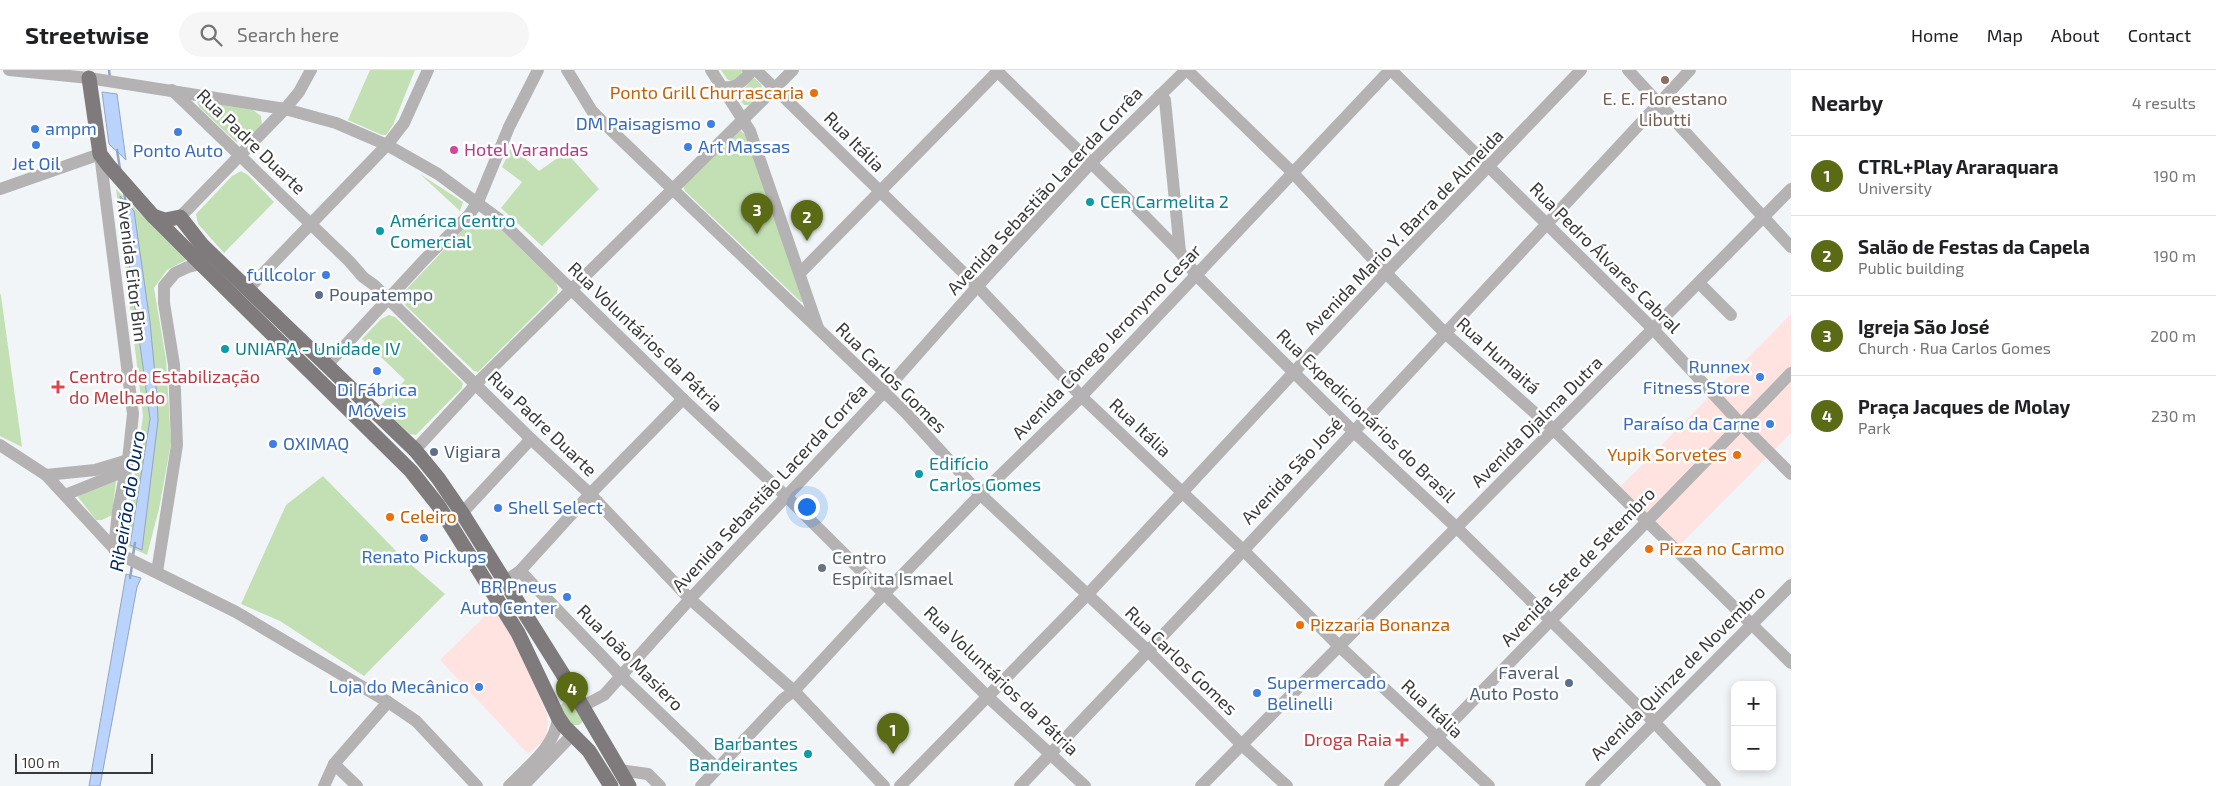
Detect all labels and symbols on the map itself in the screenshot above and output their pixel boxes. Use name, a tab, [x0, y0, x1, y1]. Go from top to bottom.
marker: E. E. Florestano Libutti	[1659, 74, 1671, 86]
place label: Ponto Grill Churrascaria	[610, 81, 804, 103]
street label: Avenida Sebastião Lacerda Corrêa	[942, 82, 1147, 299]
street label: Rua Padre Duarte	[193, 84, 311, 199]
marker: Ponto Grill Churrascaria	[808, 87, 820, 99]
place label: E. E. Florestano Libutti	[1603, 87, 1727, 130]
street label: Rua Itália	[820, 106, 890, 176]
place label: DM Paisagismo	[576, 112, 701, 134]
place label: ampm	[45, 117, 97, 139]
marker: DM Paisagismo	[705, 118, 717, 130]
marker: ampm	[29, 123, 41, 135]
street label: Avenida Mario Y. Barra de Almeida	[1299, 124, 1507, 339]
marker: Ponto Auto	[172, 126, 184, 138]
place label: Art Massas	[698, 135, 790, 157]
place label: Hotel Varandas	[464, 138, 588, 160]
marker: Jet Oil	[30, 139, 42, 151]
place label: Ponto Auto	[133, 139, 223, 161]
marker: Art Massas	[682, 141, 694, 153]
marker: Hotel Varandas	[448, 144, 460, 156]
place label: Jet Oil	[12, 152, 61, 174]
street label: Rua Pedro Álvares Cabral	[1526, 177, 1686, 338]
place label: CER Carmelita 2	[1100, 190, 1229, 212]
pin: 3	[741, 193, 773, 234]
marker: CER Carmelita 2	[1084, 196, 1096, 208]
street label: Avenida Eitor Bim	[113, 199, 153, 343]
pin: 2	[791, 200, 823, 241]
place label: América Centro Comercial	[390, 209, 515, 252]
marker: América Centro Comercial	[374, 225, 386, 237]
street label: Avenida Cônego Jeronymo Cesar	[1007, 239, 1205, 443]
street label: Rua Voluntários da Pátria	[564, 257, 728, 416]
place label: fullcolor	[247, 263, 316, 285]
marker: fullcolor	[320, 269, 332, 281]
place label: Poupatempo	[329, 283, 433, 305]
marker: Poupatempo	[313, 289, 325, 301]
street label: Rua Humaitá	[1453, 312, 1545, 398]
street label: Rua Carlos Gomes	[832, 317, 952, 437]
street label: Rua Expedicionários do Brasil	[1273, 324, 1461, 507]
place label: UNIARA - Unidade IV	[235, 337, 400, 359]
marker: UNIARA - Unidade IV	[219, 343, 231, 355]
street label: Avenida Djalma Dutra	[1466, 351, 1607, 492]
place label: Runnex Fitness Store	[1643, 355, 1750, 398]
place label: Centro de Estabilização do Melhado	[69, 365, 260, 408]
marker: Di Fábrica Móveis	[371, 365, 383, 377]
street label: Rua Padre Duarte	[484, 366, 602, 481]
marker: Runnex Fitness Store	[1754, 371, 1766, 383]
place label: Di Fábrica Móveis	[337, 378, 417, 421]
street label: Avenida Sebastião Lacerda Corrêa	[667, 379, 872, 596]
marker: Centro de Estabilização do Melhado	[51, 380, 65, 394]
street label: Rua Itália	[1105, 393, 1176, 461]
street label: Avenida São José	[1236, 412, 1346, 528]
place label: Paraíso da Carne	[1623, 412, 1760, 434]
marker: Paraíso da Carne	[1764, 418, 1776, 430]
water label: Ribeirão do Ouro	[104, 429, 149, 573]
place label: OXIMAQ	[283, 432, 349, 454]
marker: OXIMAQ	[267, 438, 279, 450]
place label: Vigiara	[444, 440, 501, 462]
place label: Yupik Sorvetes	[1607, 443, 1727, 465]
marker: Vigiara	[428, 446, 440, 458]
marker: Yupik Sorvetes	[1731, 449, 1743, 461]
place label: Edifício Carlos Gomes	[929, 452, 1041, 495]
marker: Edifício Carlos Gomes	[913, 468, 925, 480]
street label: Avenida Sete de Setembro	[1495, 482, 1659, 651]
your location	[794, 494, 820, 520]
place label: Shell Select	[508, 496, 603, 518]
marker: Shell Select	[492, 502, 504, 514]
place label: Celeiro	[400, 505, 457, 527]
marker: Celeiro	[384, 511, 396, 523]
marker: Renato Pickups	[418, 532, 430, 544]
place label: Pizza no Carmo	[1659, 537, 1784, 559]
marker: Pizza no Carmo	[1643, 543, 1655, 555]
place label: Renato Pickups	[361, 545, 487, 567]
place label: Centro Espírita Ismael	[832, 546, 954, 589]
marker: Centro Espírita Ismael	[816, 562, 828, 574]
place label: BR Pneus Auto Center	[460, 575, 557, 618]
street label: Avenida Quinze de Novembro	[1585, 580, 1769, 764]
marker: BR Pneus Auto Center	[561, 591, 573, 603]
street label: Rua João Masiero	[573, 599, 689, 715]
street label: Rua Voluntários da Pátria	[920, 601, 1084, 760]
street label: Rua Carlos Gomes	[1121, 601, 1242, 719]
place label: Pizzaria Bonanza	[1310, 613, 1450, 635]
marker: Pizzaria Bonanza	[1294, 619, 1306, 631]
place label: Faveral Auto Posto	[1469, 661, 1560, 704]
place label: Supermercado Belinelli	[1267, 671, 1386, 714]
pin: 4	[556, 672, 588, 713]
street label: Rua Itália	[1397, 674, 1468, 742]
place label: Loja do Mecânico	[329, 675, 469, 697]
marker: Faveral Auto Posto	[1563, 677, 1575, 689]
marker: Loja do Mecânico	[473, 681, 485, 693]
marker: Supermercado Belinelli	[1251, 687, 1263, 699]
pin: 1	[877, 713, 909, 754]
place label: Droga Raia	[1304, 728, 1392, 750]
place label: Barbantes Bandeirantes	[689, 732, 798, 775]
marker: Droga Raia	[1396, 734, 1408, 746]
marker: Barbantes Bandeirantes	[802, 748, 814, 760]
scale bar	[15, 751, 152, 774]

